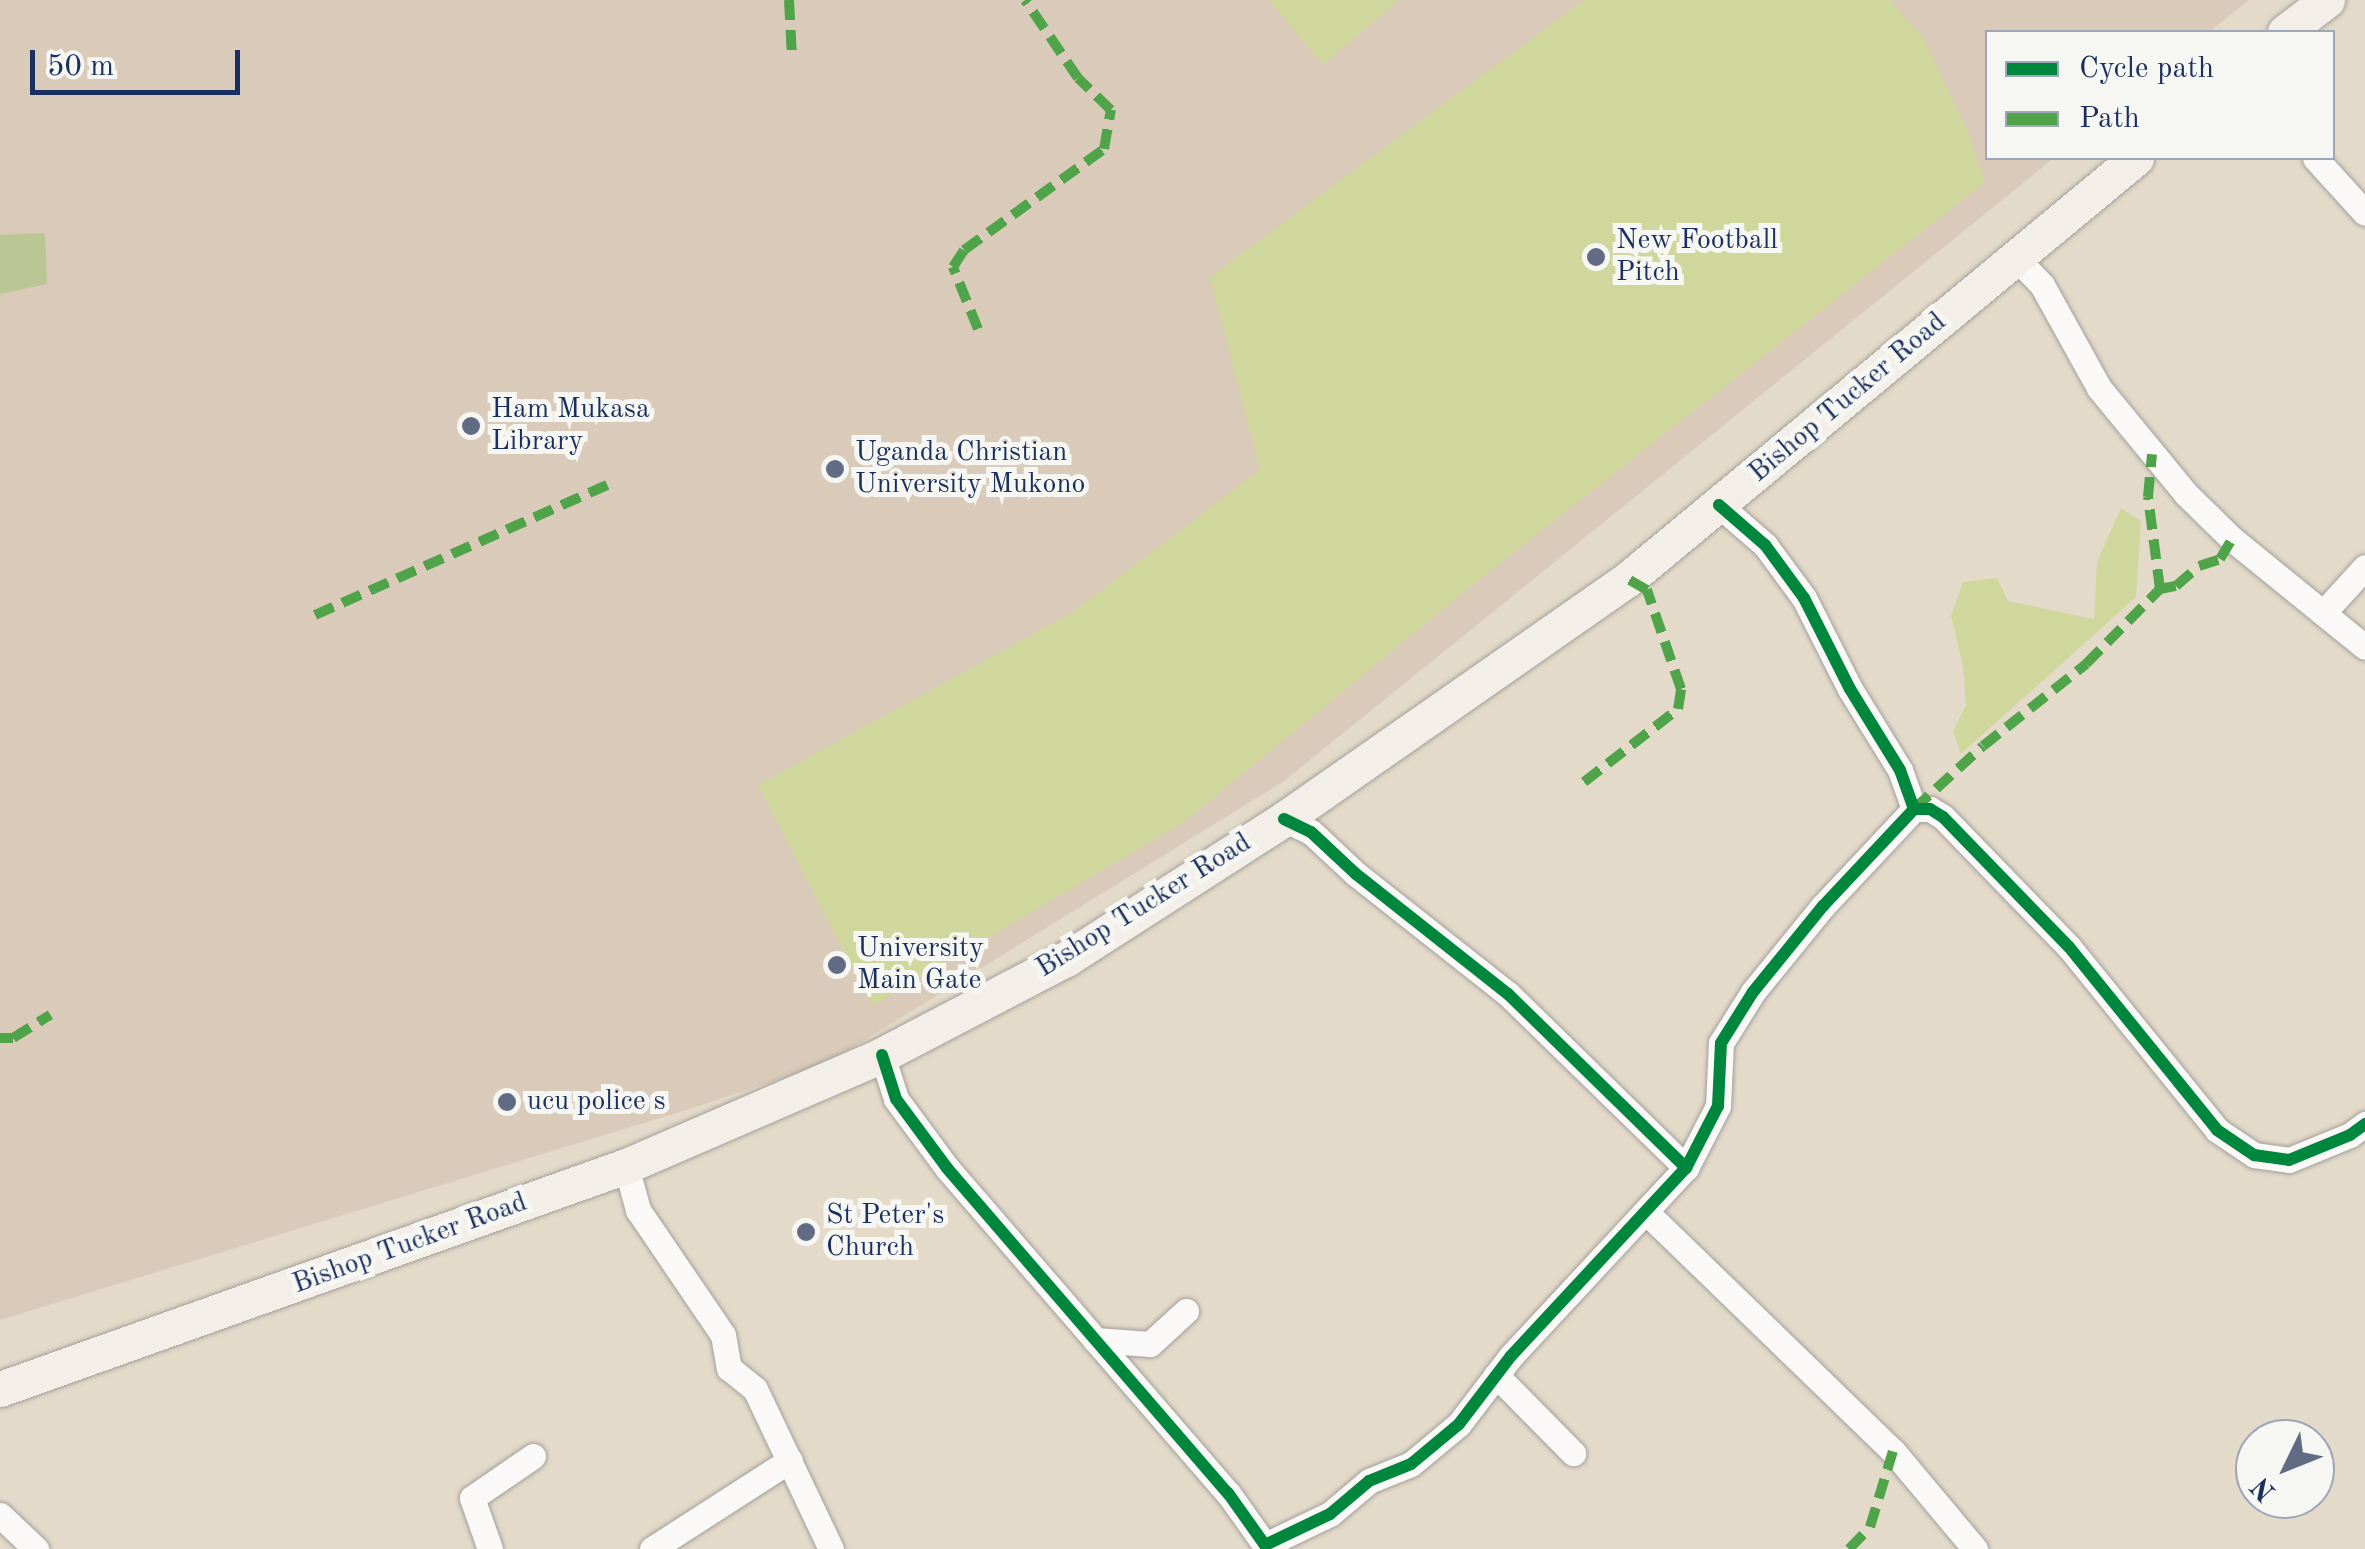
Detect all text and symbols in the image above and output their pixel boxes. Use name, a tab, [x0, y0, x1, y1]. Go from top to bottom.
scale bar	[35, 30, 245, 92]
legend	[1985, 30, 2335, 160]
text: 50 m	[47, 52, 114, 82]
text: Cycle path	[2079, 54, 2214, 84]
text: Path	[2079, 104, 2140, 134]
place label: New Football Pitch	[1616, 224, 1778, 290]
marker: New Football Pitch	[1585, 246, 1607, 268]
street label: Bishop Tucker Road	[1743, 306, 1953, 490]
place label: Ham Mukasa Library	[491, 393, 650, 459]
marker: Ham Mukasa Library	[460, 415, 482, 437]
place label: Uganda Christian University Mukono	[855, 436, 1085, 502]
marker: Uganda Christian University Mukono	[824, 458, 846, 480]
street label: Bishop Tucker Road	[1030, 826, 1258, 986]
place label: University Main Gate	[857, 932, 984, 998]
marker: University Main Gate	[826, 954, 848, 976]
place label: ucu police s	[527, 1085, 666, 1119]
marker: ucu police s	[496, 1091, 518, 1113]
street label: Bishop Tucker Road	[288, 1186, 532, 1302]
place label: St Peter's Church	[826, 1199, 944, 1265]
marker: St Peter's Church	[795, 1221, 817, 1243]
north arrow	[2235, 1419, 2335, 1519]
text: N	[2247, 1471, 2282, 1505]

